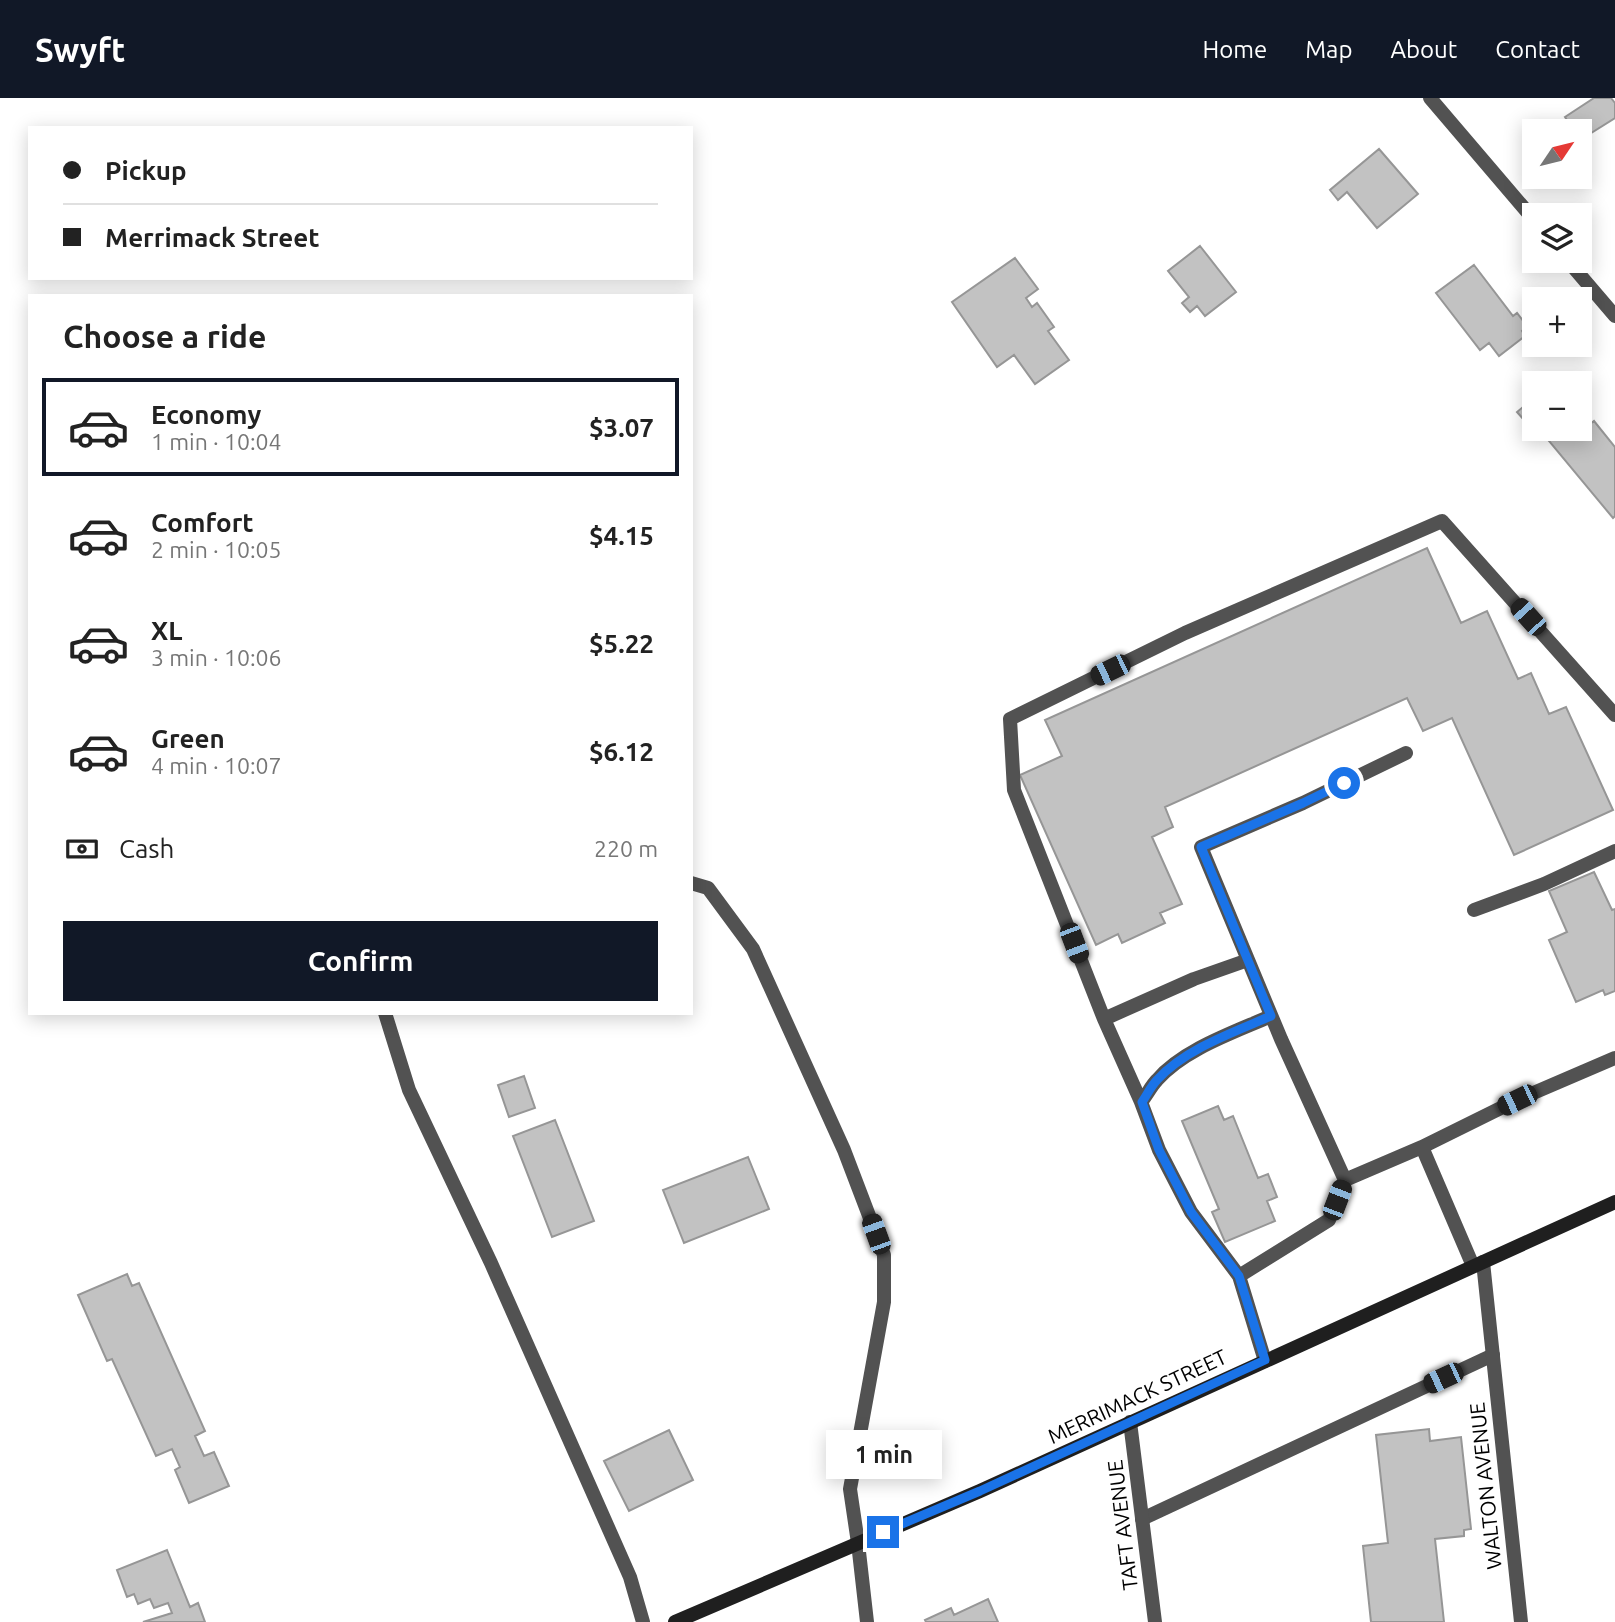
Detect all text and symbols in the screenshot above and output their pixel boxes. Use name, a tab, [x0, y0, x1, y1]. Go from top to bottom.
text: Swyft	[35, 31, 125, 68]
text: Home	[1202, 36, 1267, 63]
text: Map	[1305, 36, 1352, 63]
text: About	[1390, 36, 1457, 63]
text: Contact	[1495, 36, 1580, 63]
north arrow	[1522, 119, 1592, 189]
map controls	[1522, 119, 1592, 441]
text: Pickup	[105, 156, 187, 185]
button: layers	[1522, 203, 1592, 273]
text: Merrimack Street	[105, 223, 319, 252]
button: +	[1522, 287, 1592, 357]
text: Choose a ride	[63, 318, 266, 354]
button: −	[1522, 371, 1592, 441]
icon: car	[67, 396, 130, 459]
text: Economy	[151, 400, 261, 429]
text: $3.07	[589, 413, 654, 442]
text: 1 min · 10:04	[151, 429, 282, 454]
icon: car	[67, 504, 130, 567]
text: Comfort	[151, 508, 254, 537]
text: $4.15	[589, 521, 654, 550]
text: 2 min · 10:05	[151, 537, 282, 562]
car	[1507, 594, 1550, 640]
icon: car	[67, 612, 130, 675]
text: XL	[151, 616, 182, 645]
text: $5.22	[589, 629, 654, 658]
text: 3 min · 10:06	[151, 645, 282, 670]
car	[1087, 651, 1134, 689]
icon: car	[67, 720, 130, 783]
text: Green	[151, 724, 225, 753]
text: $6.12	[589, 737, 654, 766]
text: 4 min · 10:07	[151, 753, 282, 778]
route start	[1328, 767, 1360, 799]
icon: cash	[63, 830, 101, 868]
text: Cash	[119, 834, 174, 863]
text: 220 m	[594, 836, 658, 861]
car	[1057, 920, 1092, 966]
button: Confirm	[63, 921, 658, 1001]
car	[1494, 1081, 1541, 1119]
car	[1320, 1177, 1355, 1223]
car	[859, 1211, 894, 1257]
street label: MERRIMACK STREET	[1044, 1344, 1231, 1448]
car	[1420, 1360, 1467, 1396]
street label: WALTON AVENUE	[1464, 1401, 1506, 1571]
callout: 1 min	[825, 1430, 941, 1480]
text: 1 min	[855, 1442, 913, 1467]
street label: TAFT AVENUE	[1102, 1459, 1142, 1591]
route end	[867, 1516, 899, 1548]

